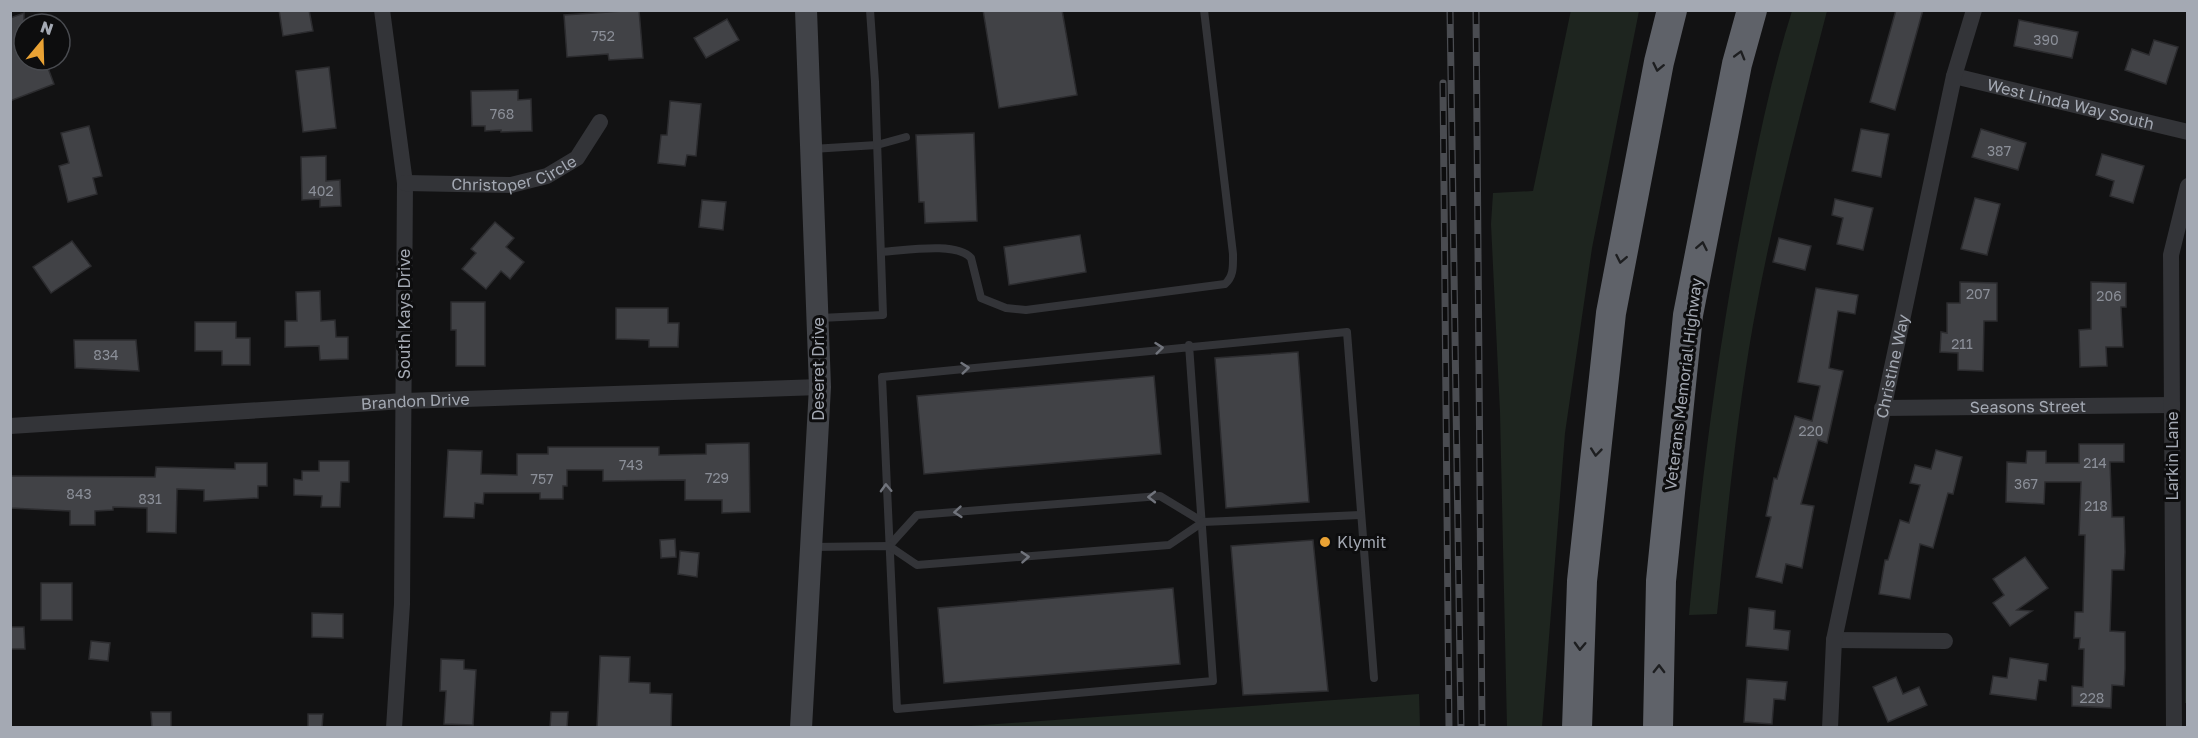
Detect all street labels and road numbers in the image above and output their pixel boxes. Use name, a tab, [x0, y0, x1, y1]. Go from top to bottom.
street label: West Linda Way South	[1985, 74, 2156, 134]
street label: Christoper Circle	[451, 151, 580, 196]
street label: South Kays Drive	[394, 249, 414, 379]
street label: Veterans Memorial Highway	[1660, 277, 1706, 491]
street label: Christine Way	[1871, 312, 1913, 420]
street label: Deseret Drive	[808, 317, 828, 421]
street label: Brandon Drive	[360, 389, 470, 414]
street label: Seasons Street	[1970, 396, 2086, 417]
street label: Larkin Lane	[2162, 411, 2182, 501]

